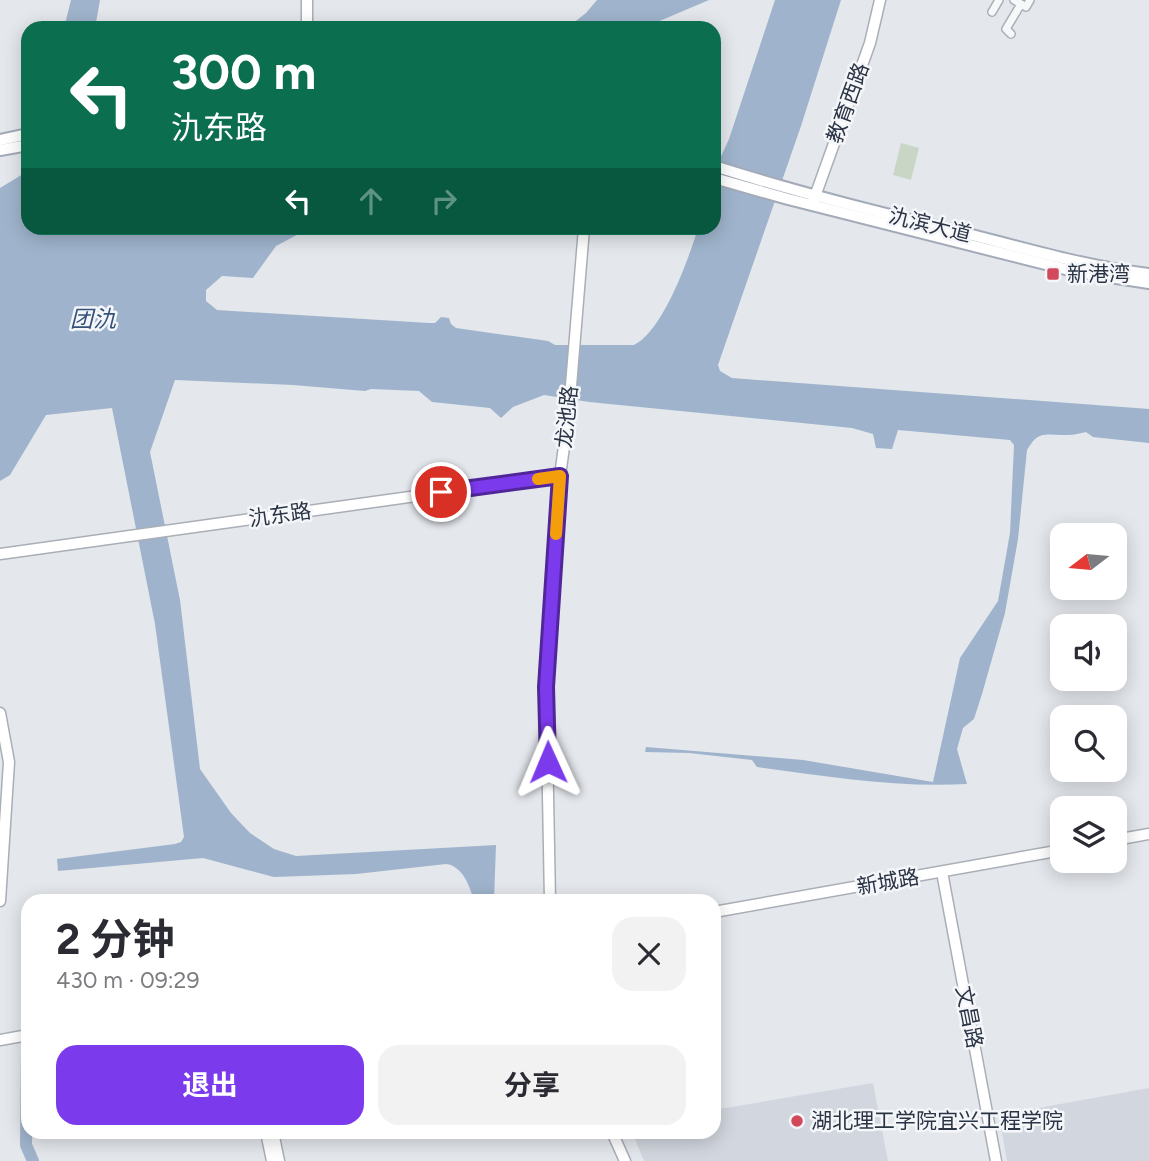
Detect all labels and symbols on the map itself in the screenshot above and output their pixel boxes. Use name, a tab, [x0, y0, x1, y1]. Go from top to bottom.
street label: 教育西路	[821, 59, 874, 147]
street label: 氿滨大道	[886, 202, 974, 247]
place label: 新港湾	[1067, 261, 1130, 286]
marker: 新港湾	[1045, 266, 1061, 282]
water label: 团氿	[70, 305, 116, 333]
street label: 龙池路	[551, 384, 582, 450]
pin	[411, 462, 471, 522]
street label: 氿东路	[247, 498, 313, 531]
north arrow	[1050, 523, 1127, 600]
position arrow	[511, 725, 585, 799]
street label: 新城路	[855, 864, 921, 899]
street label: 文昌路	[951, 984, 988, 1050]
place label: 湖北理工学院宜兴工程学院	[811, 1108, 1063, 1133]
marker: 湖北理工学院宜兴工程学院	[789, 1113, 805, 1129]

